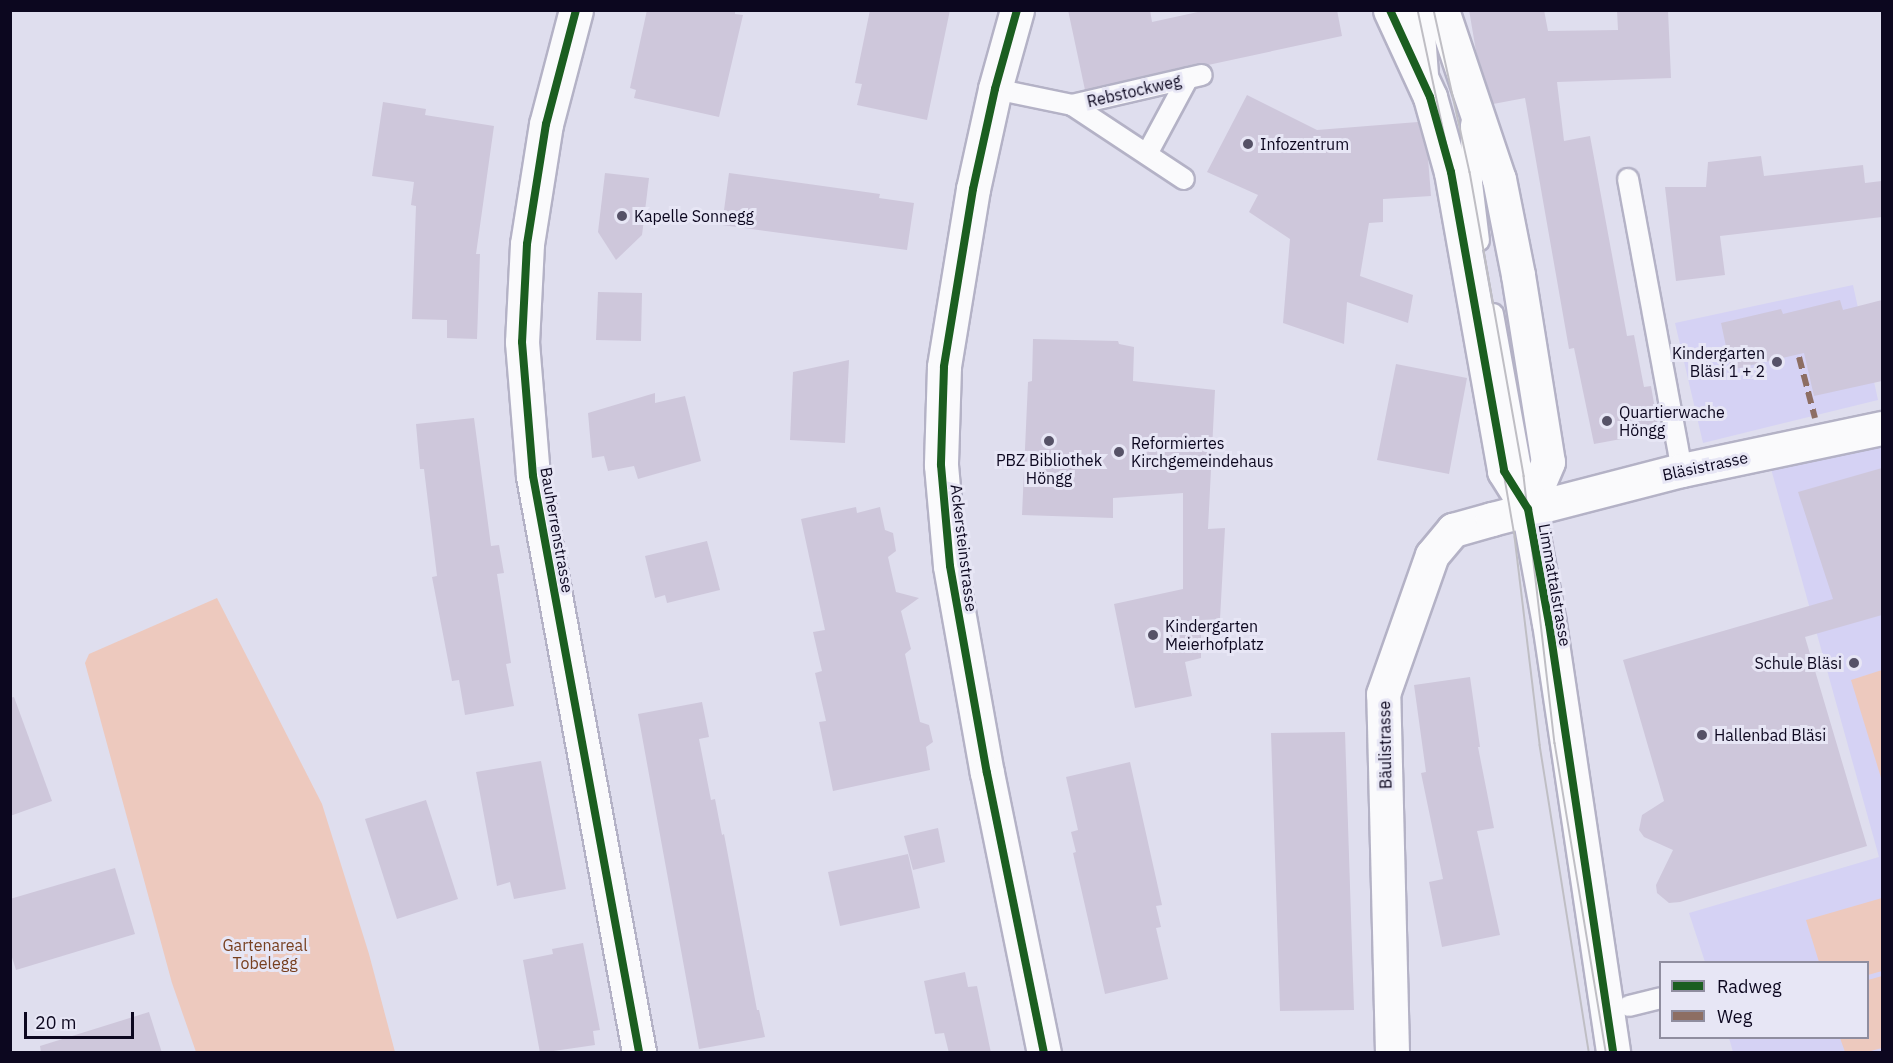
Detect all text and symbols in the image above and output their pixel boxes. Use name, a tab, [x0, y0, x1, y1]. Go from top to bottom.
street label: Rebstockweg	[1085, 71, 1183, 111]
place label: Infozentrum	[1260, 134, 1349, 154]
marker: Infozentrum	[1241, 137, 1255, 151]
place label: Kapelle Sonnegg	[634, 206, 754, 226]
marker: Kapelle Sonnegg	[615, 209, 629, 223]
place label: Kindergarten Bläsi 1 + 2	[1672, 343, 1765, 381]
marker: Kindergarten Bläsi 1 + 2	[1770, 355, 1784, 369]
place label: Quartierwache Höngg	[1619, 402, 1725, 440]
marker: Quartierwache Höngg	[1600, 414, 1614, 428]
place label: Reformiertes Kirchgemeindehaus	[1131, 433, 1274, 471]
marker: PBZ Bibliothek Höngg	[1042, 434, 1056, 448]
marker: Reformiertes Kirchgemeindehaus	[1112, 445, 1126, 459]
street label: Bläsistrasse	[1660, 448, 1750, 484]
place label: PBZ Bibliothek Höngg	[996, 450, 1102, 488]
street label: Bauherrenstrasse	[536, 466, 578, 594]
street label: Ackersteinstrasse	[947, 483, 981, 613]
street label: Limmattalstrasse	[1535, 522, 1575, 648]
place label: Kindergarten Meierhofplatz	[1165, 616, 1264, 654]
marker: Kindergarten Meierhofplatz	[1146, 628, 1160, 642]
place label: Schule Bläsi	[1754, 653, 1842, 673]
marker: Schule Bläsi	[1847, 656, 1861, 670]
street label: Bäulistrasse	[1375, 701, 1395, 789]
place label: Hallenbad Bläsi	[1714, 725, 1826, 745]
marker: Hallenbad Bläsi	[1695, 728, 1709, 742]
park label: Gartenareal Tobelegg	[222, 935, 308, 973]
legend	[1659, 961, 1869, 1039]
text: Radweg	[1717, 975, 1782, 998]
scale bar	[27, 1000, 136, 1038]
text: Weg	[1717, 1005, 1752, 1028]
text: 20 m	[35, 1011, 77, 1034]

